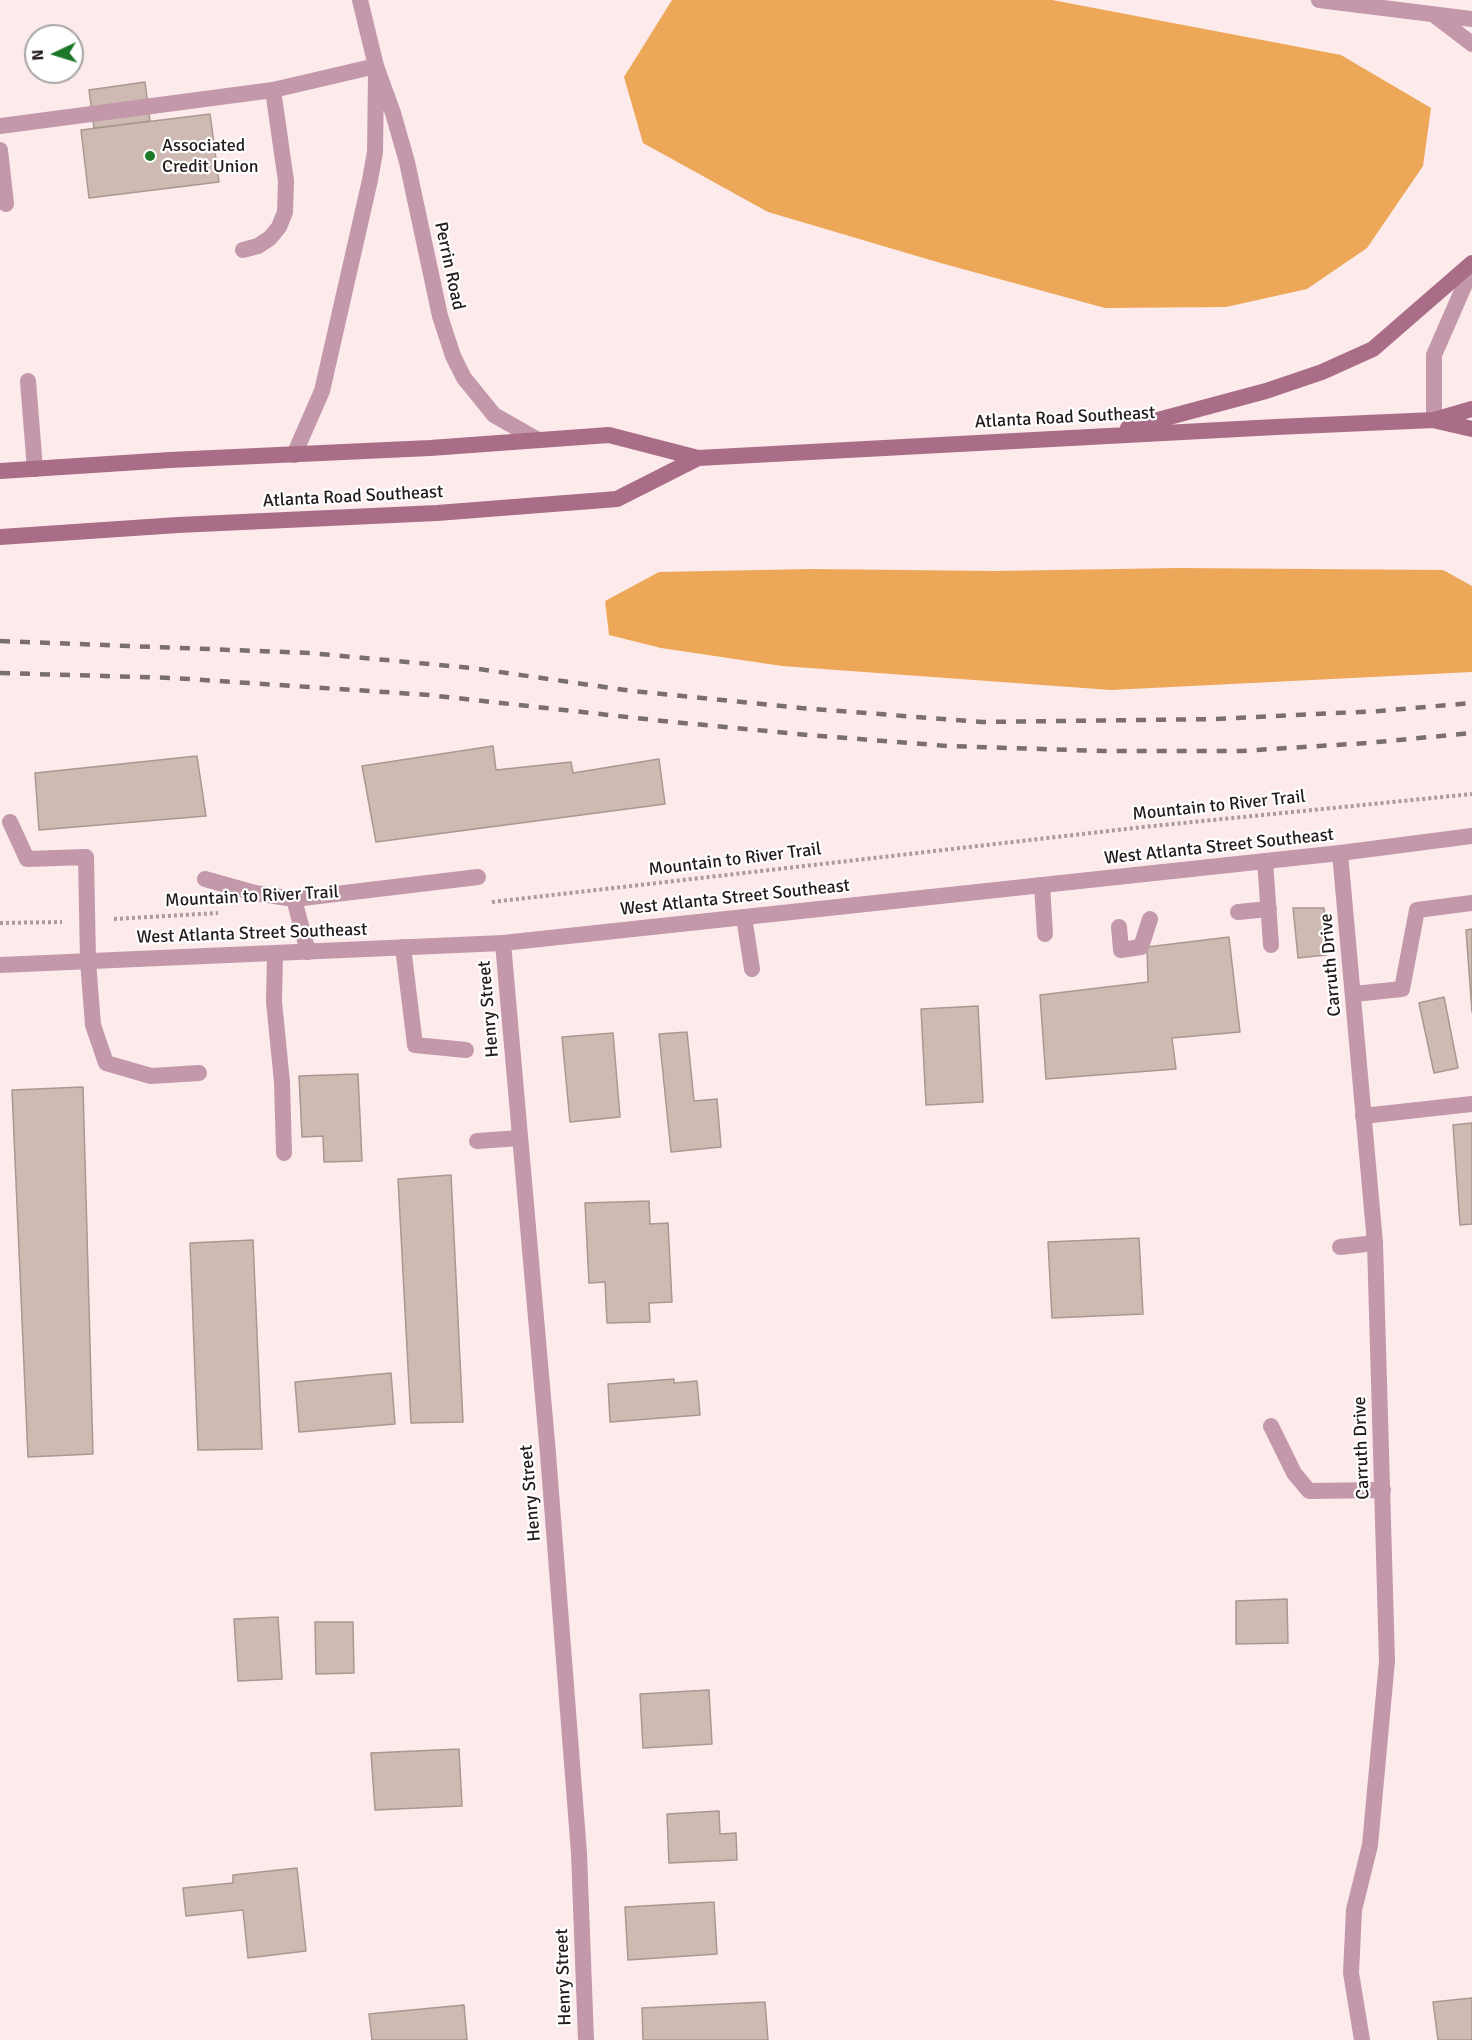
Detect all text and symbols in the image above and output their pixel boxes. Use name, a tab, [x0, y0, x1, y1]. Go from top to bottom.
north arrow	[24, 24, 84, 84]
text: N	[28, 49, 48, 61]
place label: Associated Credit Union	[162, 135, 259, 178]
marker: Associated Credit Union	[143, 149, 157, 163]
street label: Perrin Road	[429, 220, 469, 312]
street label: Atlanta Road Southeast	[974, 402, 1156, 434]
street label: Atlanta Road Southeast	[262, 481, 444, 513]
street label: Mountain to River Trail	[1131, 786, 1307, 826]
street label: West Atlanta Street Southeast	[1103, 824, 1335, 870]
street label: Mountain to River Trail	[647, 839, 823, 881]
street label: West Atlanta Street Southeast	[619, 875, 851, 921]
street label: Mountain to River Trail	[165, 882, 339, 912]
street label: Carruth Drive	[1316, 913, 1346, 1017]
street label: West Atlanta Street Southeast	[136, 919, 368, 949]
street label: Henry Street	[474, 960, 504, 1058]
street label: Carruth Drive	[1349, 1396, 1375, 1500]
street label: Henry Street	[516, 1444, 546, 1542]
street label: Henry Street	[552, 1928, 576, 2026]

